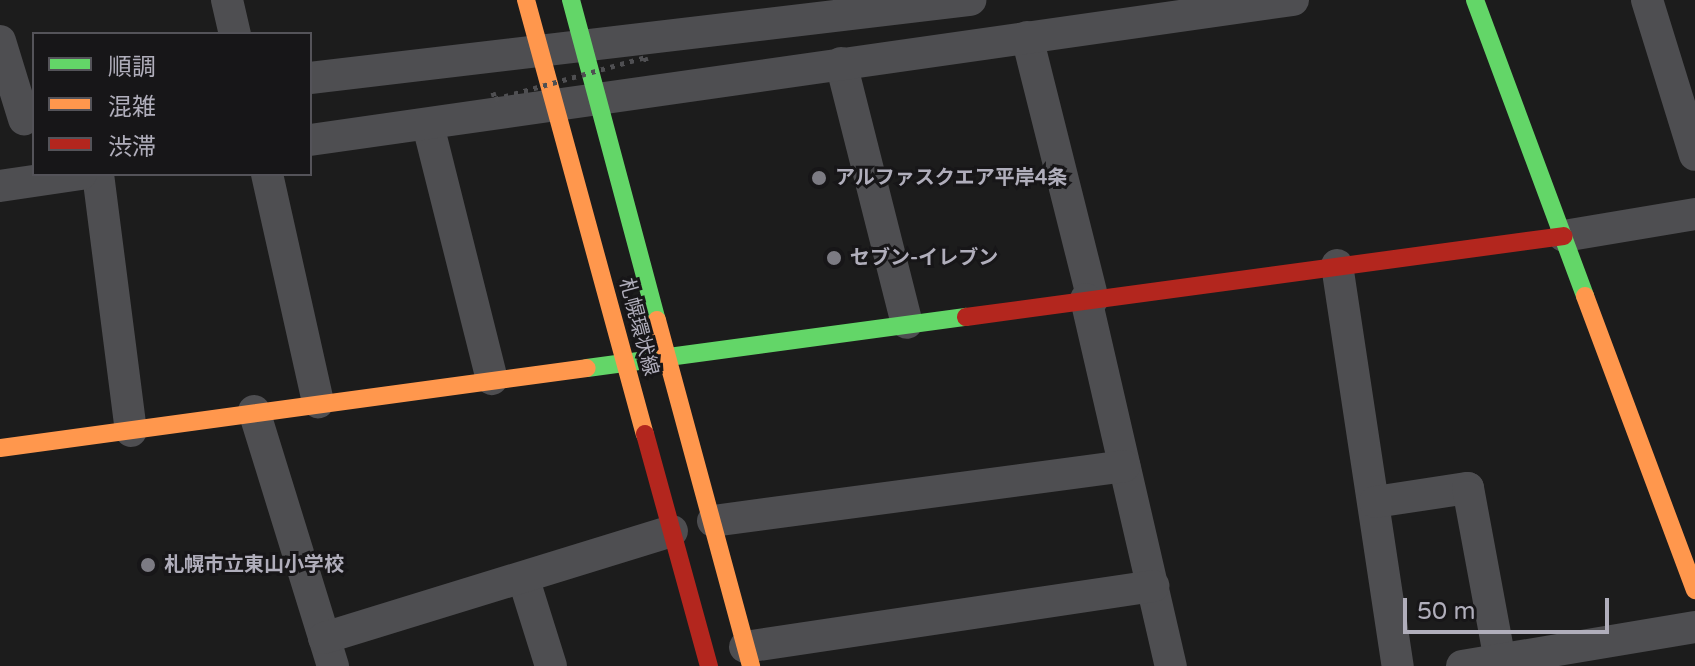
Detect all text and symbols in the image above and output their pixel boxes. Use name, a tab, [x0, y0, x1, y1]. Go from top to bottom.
legend	[32, 32, 312, 176]
text: 順調	[108, 53, 156, 82]
text: 混雑	[108, 93, 156, 122]
text: 渋滞	[108, 133, 156, 162]
place label: アルファスクエア平岸4条	[835, 166, 1068, 190]
marker: アルファスクエア平岸4条	[810, 169, 828, 187]
place label: セブン-イレブン	[850, 246, 998, 270]
marker: セブン-イレブン	[825, 249, 843, 267]
street label: 札幌環状線	[613, 276, 663, 378]
place label: 札幌市立東山小学校	[164, 553, 344, 577]
marker: 札幌市立東山小学校	[139, 556, 157, 574]
scale bar	[1407, 582, 1613, 632]
text: 50 m	[1417, 597, 1475, 626]

